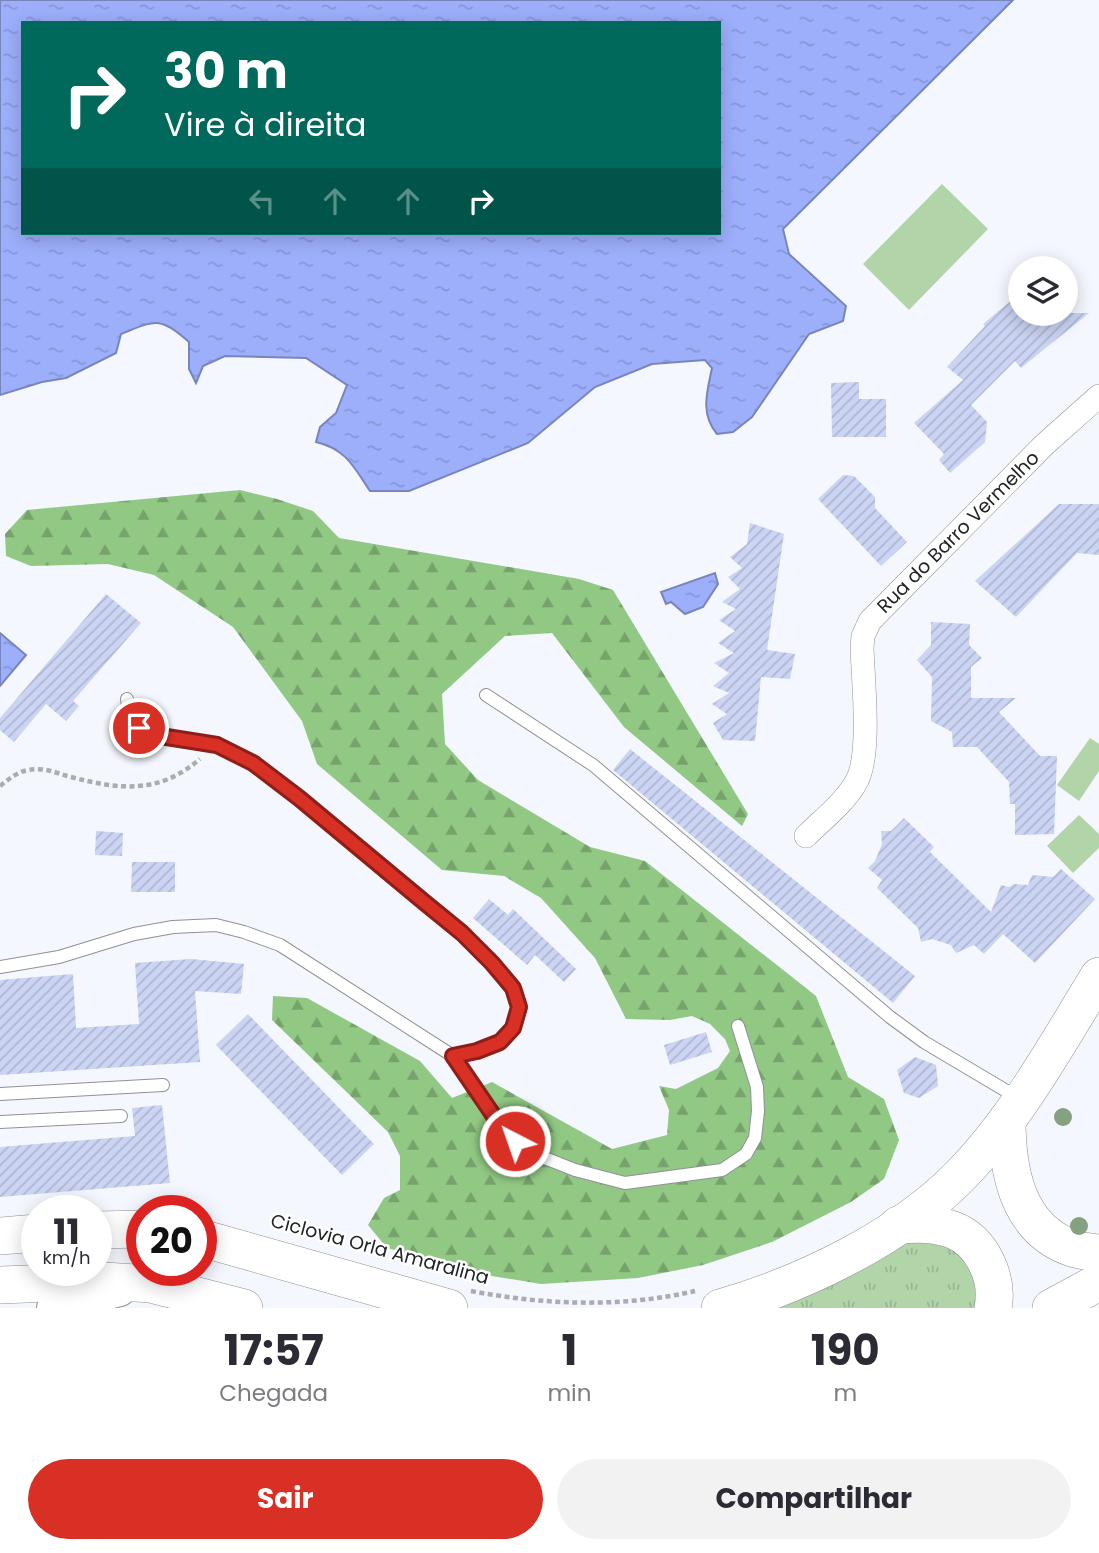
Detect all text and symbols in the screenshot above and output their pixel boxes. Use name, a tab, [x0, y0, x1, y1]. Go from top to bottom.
text: 30 m	[164, 37, 288, 105]
icon: right	[49, 49, 140, 140]
text: Vire à direita	[164, 102, 366, 147]
icon: left	[243, 182, 281, 220]
icon: ahead	[316, 182, 354, 220]
icon: ahead	[389, 182, 427, 220]
icon: right	[462, 182, 500, 220]
map controls	[1008, 256, 1078, 326]
button: layers	[1008, 256, 1078, 326]
street label: Rua do Barro Vermelho	[871, 445, 1045, 619]
pin	[109, 698, 169, 758]
icon: arrive	[120, 709, 158, 747]
position arrow	[478, 1104, 552, 1178]
speed limit sign: 20	[126, 1195, 217, 1286]
text: 11	[53, 1207, 80, 1256]
street label: Ciclovia Orla Amaralina	[268, 1207, 492, 1291]
text: km/h	[43, 1245, 90, 1270]
text: 17:57	[224, 1321, 324, 1380]
text: 1	[562, 1321, 577, 1380]
text: 190	[811, 1321, 880, 1380]
text: Chegada	[219, 1377, 328, 1409]
text: min	[547, 1377, 591, 1409]
text: m	[833, 1377, 857, 1409]
button: Sair	[28, 1459, 543, 1539]
button: Compartilhar	[557, 1459, 1071, 1539]

